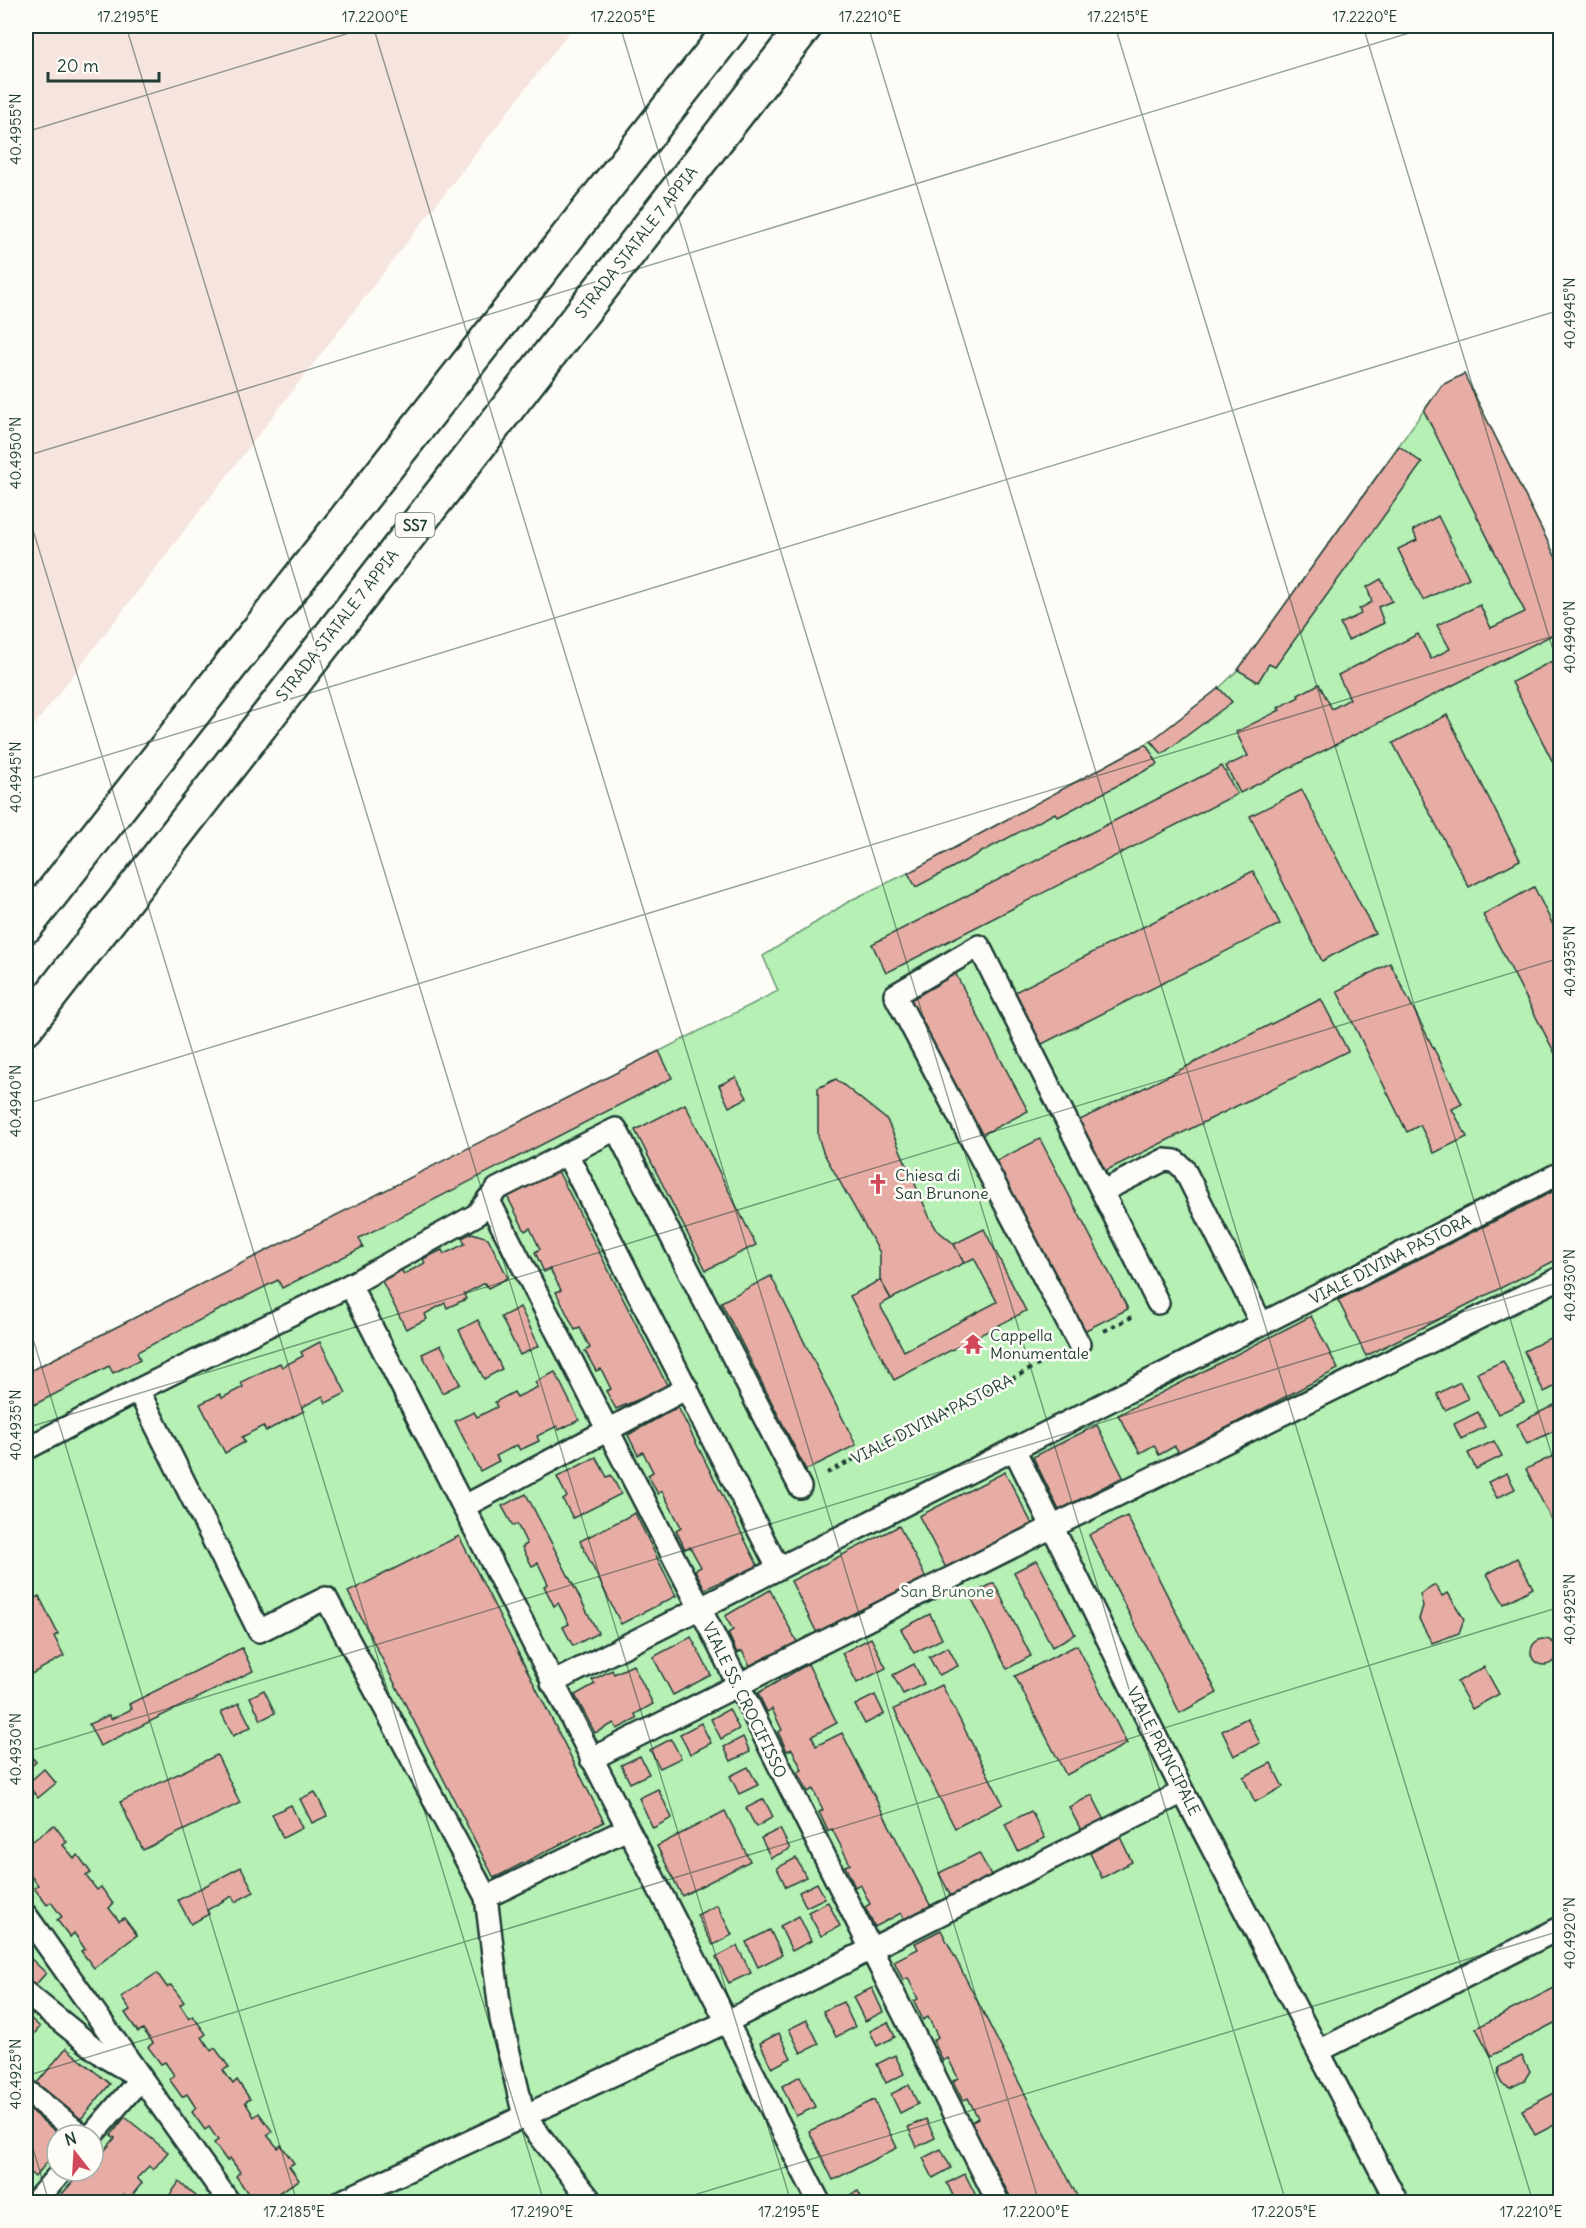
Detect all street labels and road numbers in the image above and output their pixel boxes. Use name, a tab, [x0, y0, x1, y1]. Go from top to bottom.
street label: STRADA STATALE 7 APPIA	[570, 162, 702, 322]
road number: SS7	[396, 513, 434, 537]
street label: STRADA STATALE 7 APPIA	[271, 545, 403, 705]
street label: VIALE DIVINA PASTORA	[1306, 1210, 1474, 1308]
street label: VIALE DIVINA PASTORA	[848, 1370, 1016, 1468]
street label: VIALE SS. CROCIFISSO	[699, 1619, 791, 1781]
street label: VIALE PRINCIPALE	[1123, 1683, 1205, 1819]

